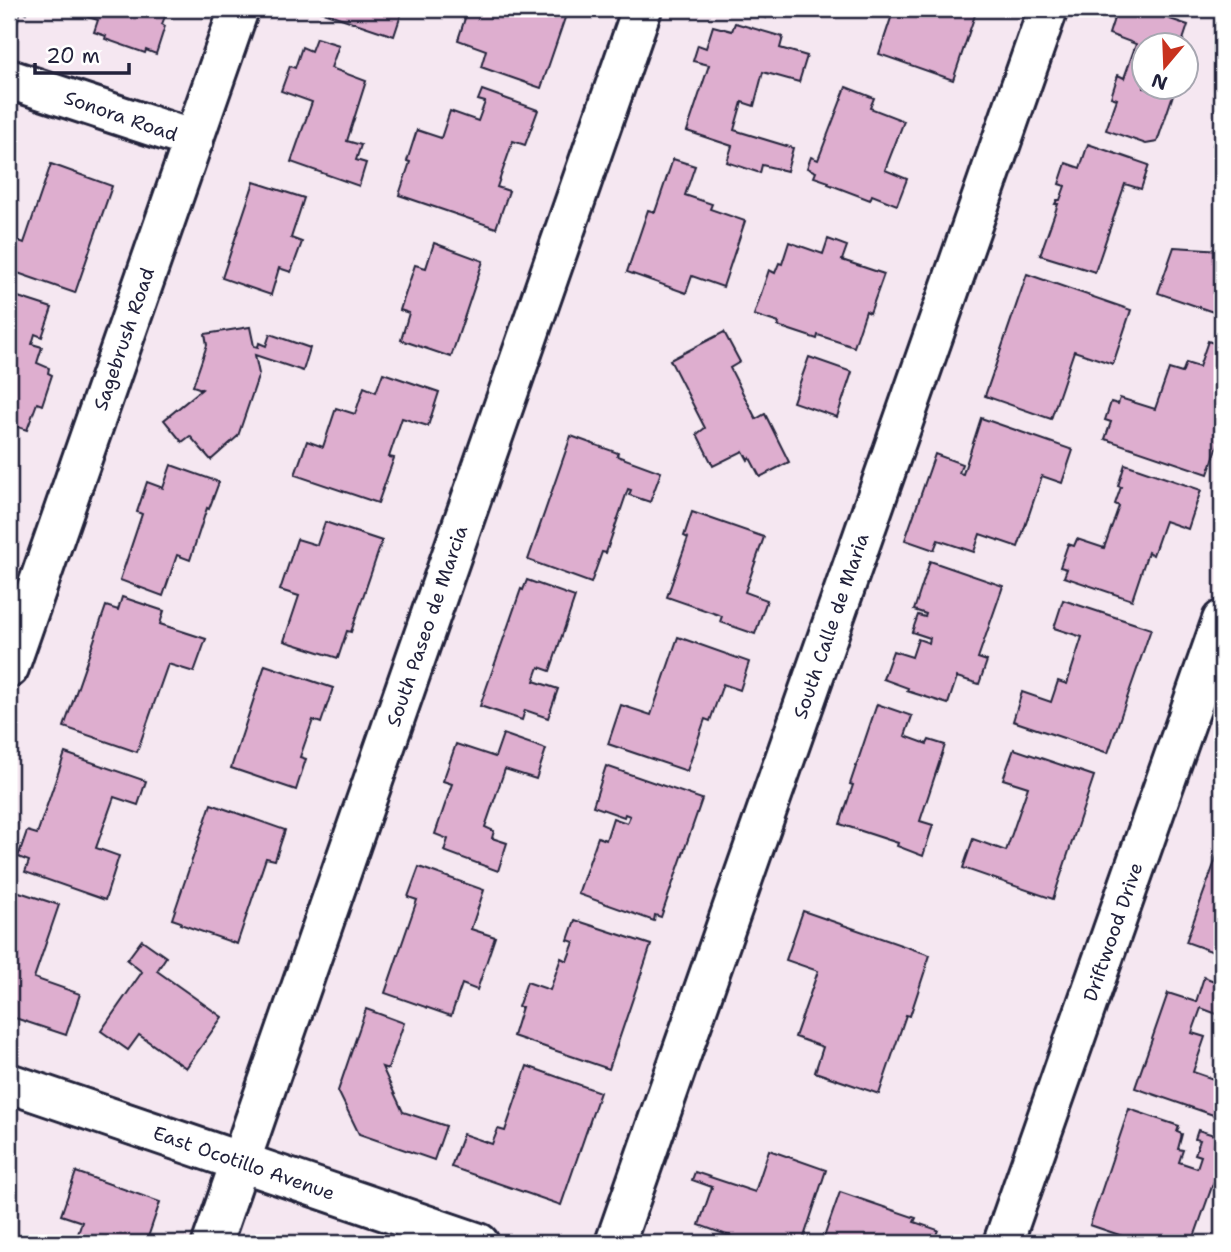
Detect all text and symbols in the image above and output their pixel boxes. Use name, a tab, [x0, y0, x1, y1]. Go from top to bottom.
scale bar	[35, 32, 130, 76]
north arrow	[1130, 32, 1200, 102]
text: 20 m	[46, 42, 100, 70]
text: N	[1148, 67, 1171, 96]
street label: Sonora Road	[61, 85, 181, 147]
street label: Sagebrush Road	[88, 264, 160, 414]
street label: South Paseo de Marcia	[381, 522, 473, 730]
street label: South Calle de Maria	[787, 530, 875, 722]
street label: Driftwood Drive	[1078, 859, 1148, 1005]
street label: East Ocotillo Avenue	[150, 1120, 338, 1206]

